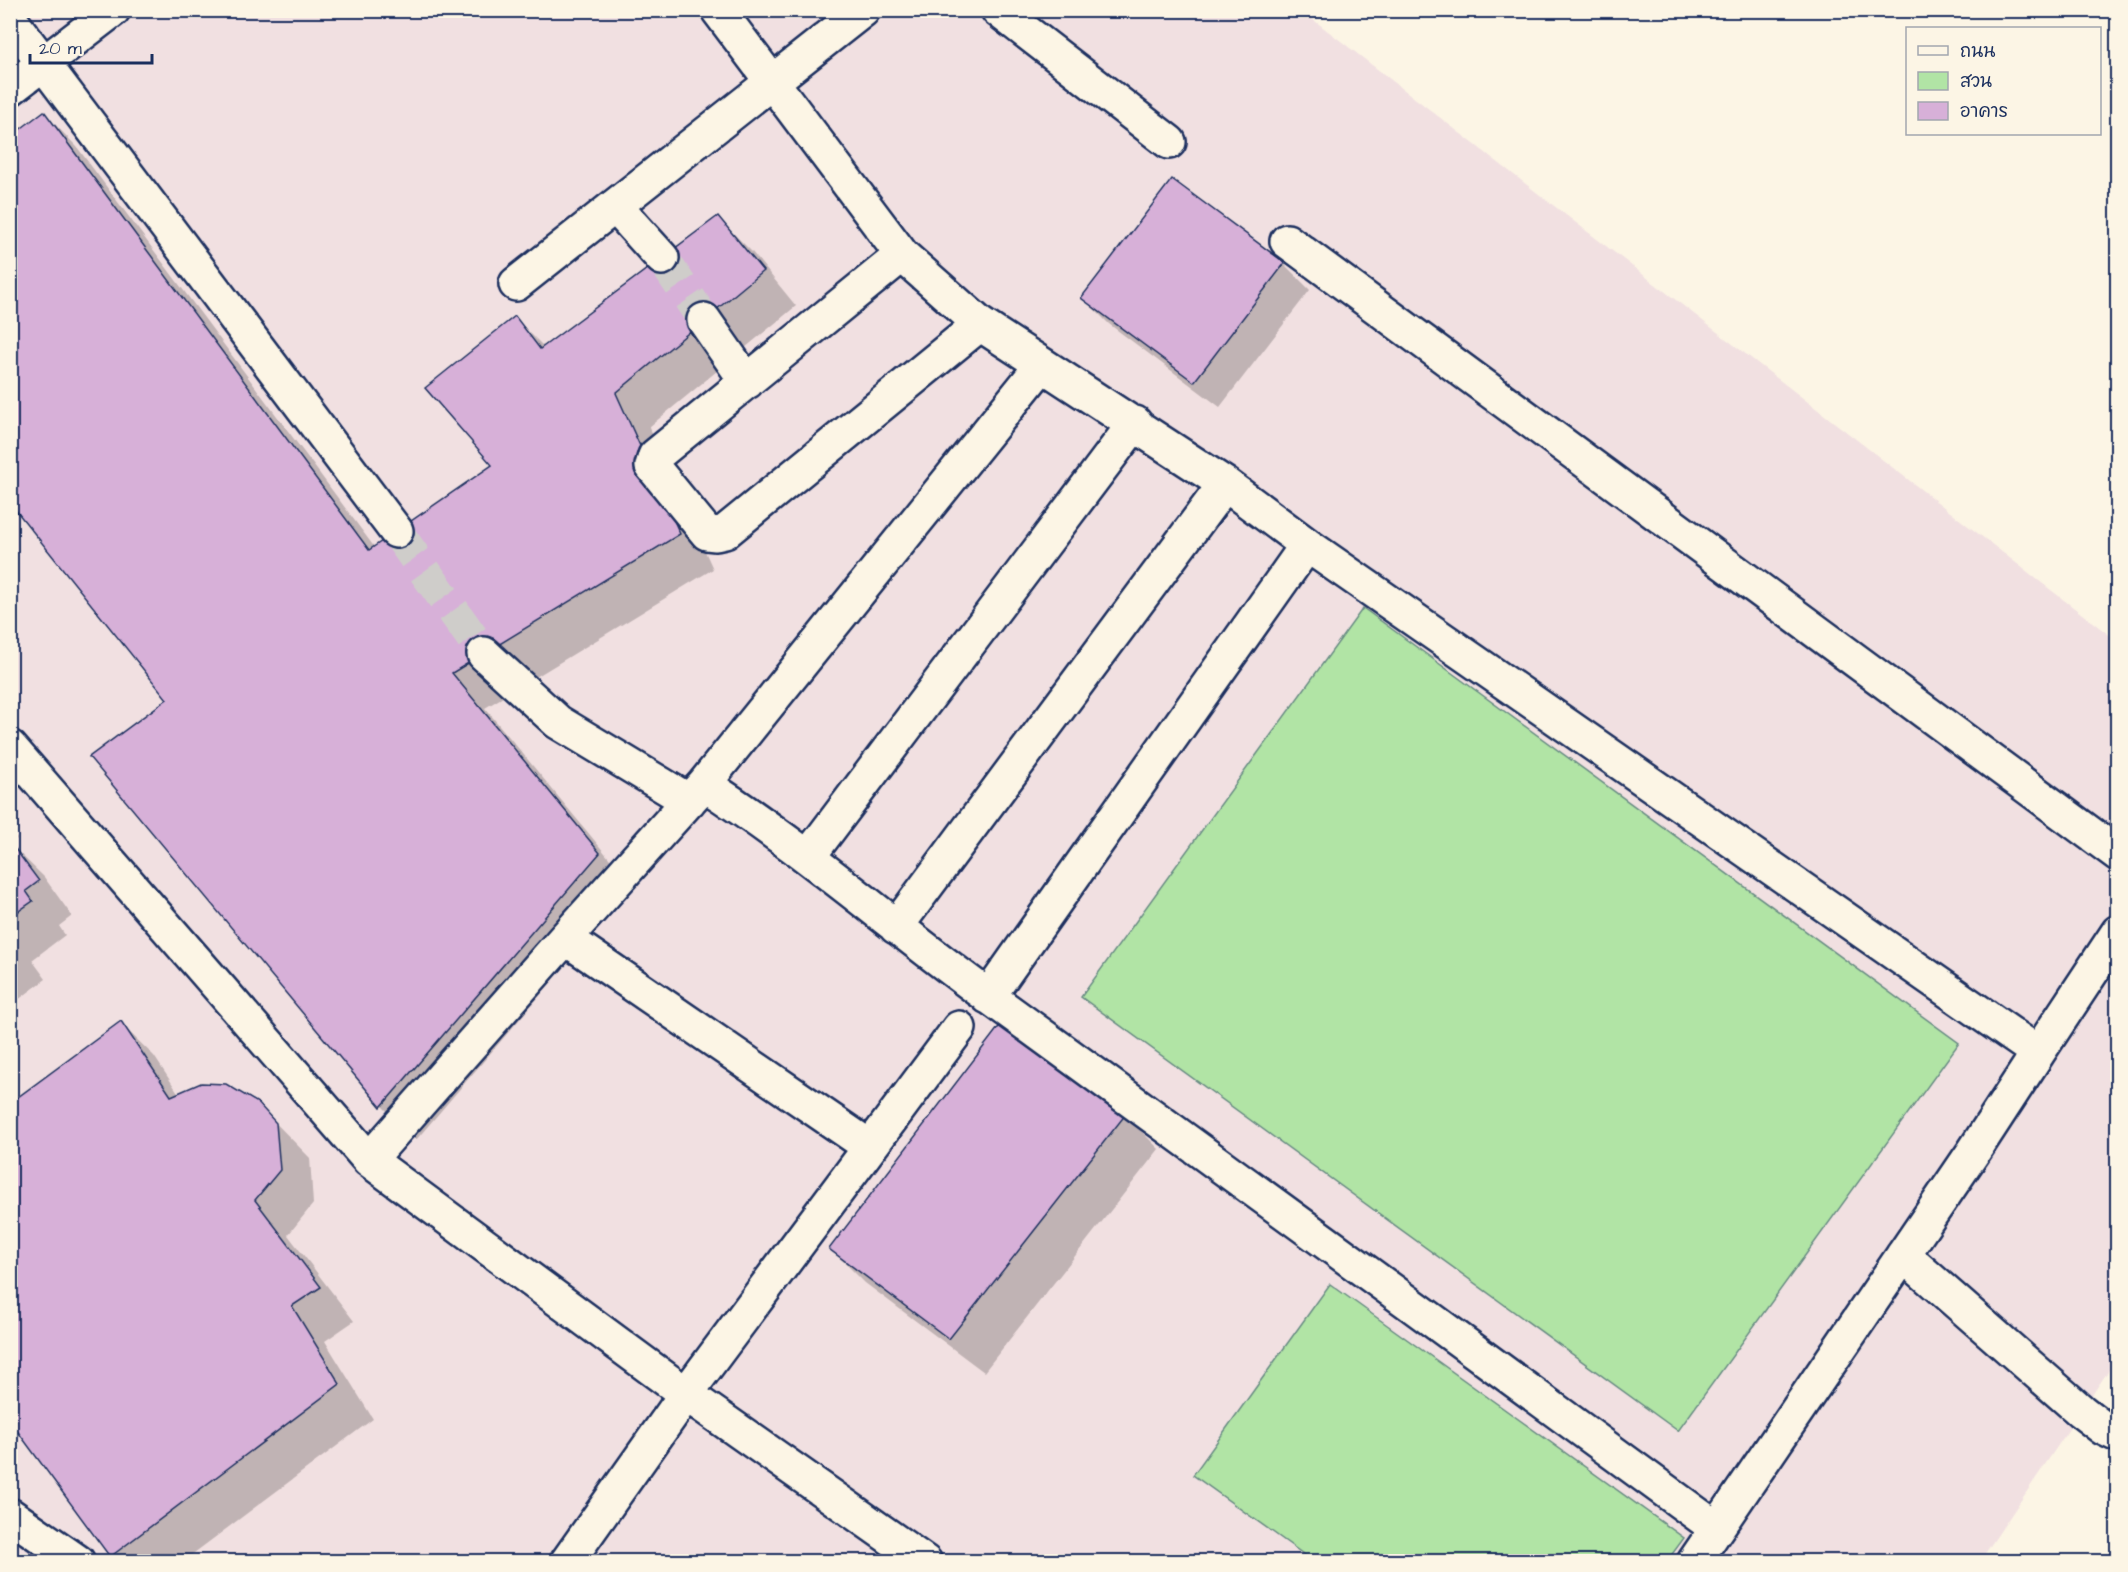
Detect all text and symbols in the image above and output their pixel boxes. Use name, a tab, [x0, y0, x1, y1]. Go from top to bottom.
scale bar	[30, 27, 152, 65]
legend	[1906, 27, 2101, 135]
text: 20 m	[39, 36, 82, 61]
text: ถนน	[1960, 39, 1995, 64]
text: สวน	[1960, 69, 1992, 94]
text: อาคาร	[1960, 99, 2008, 124]

